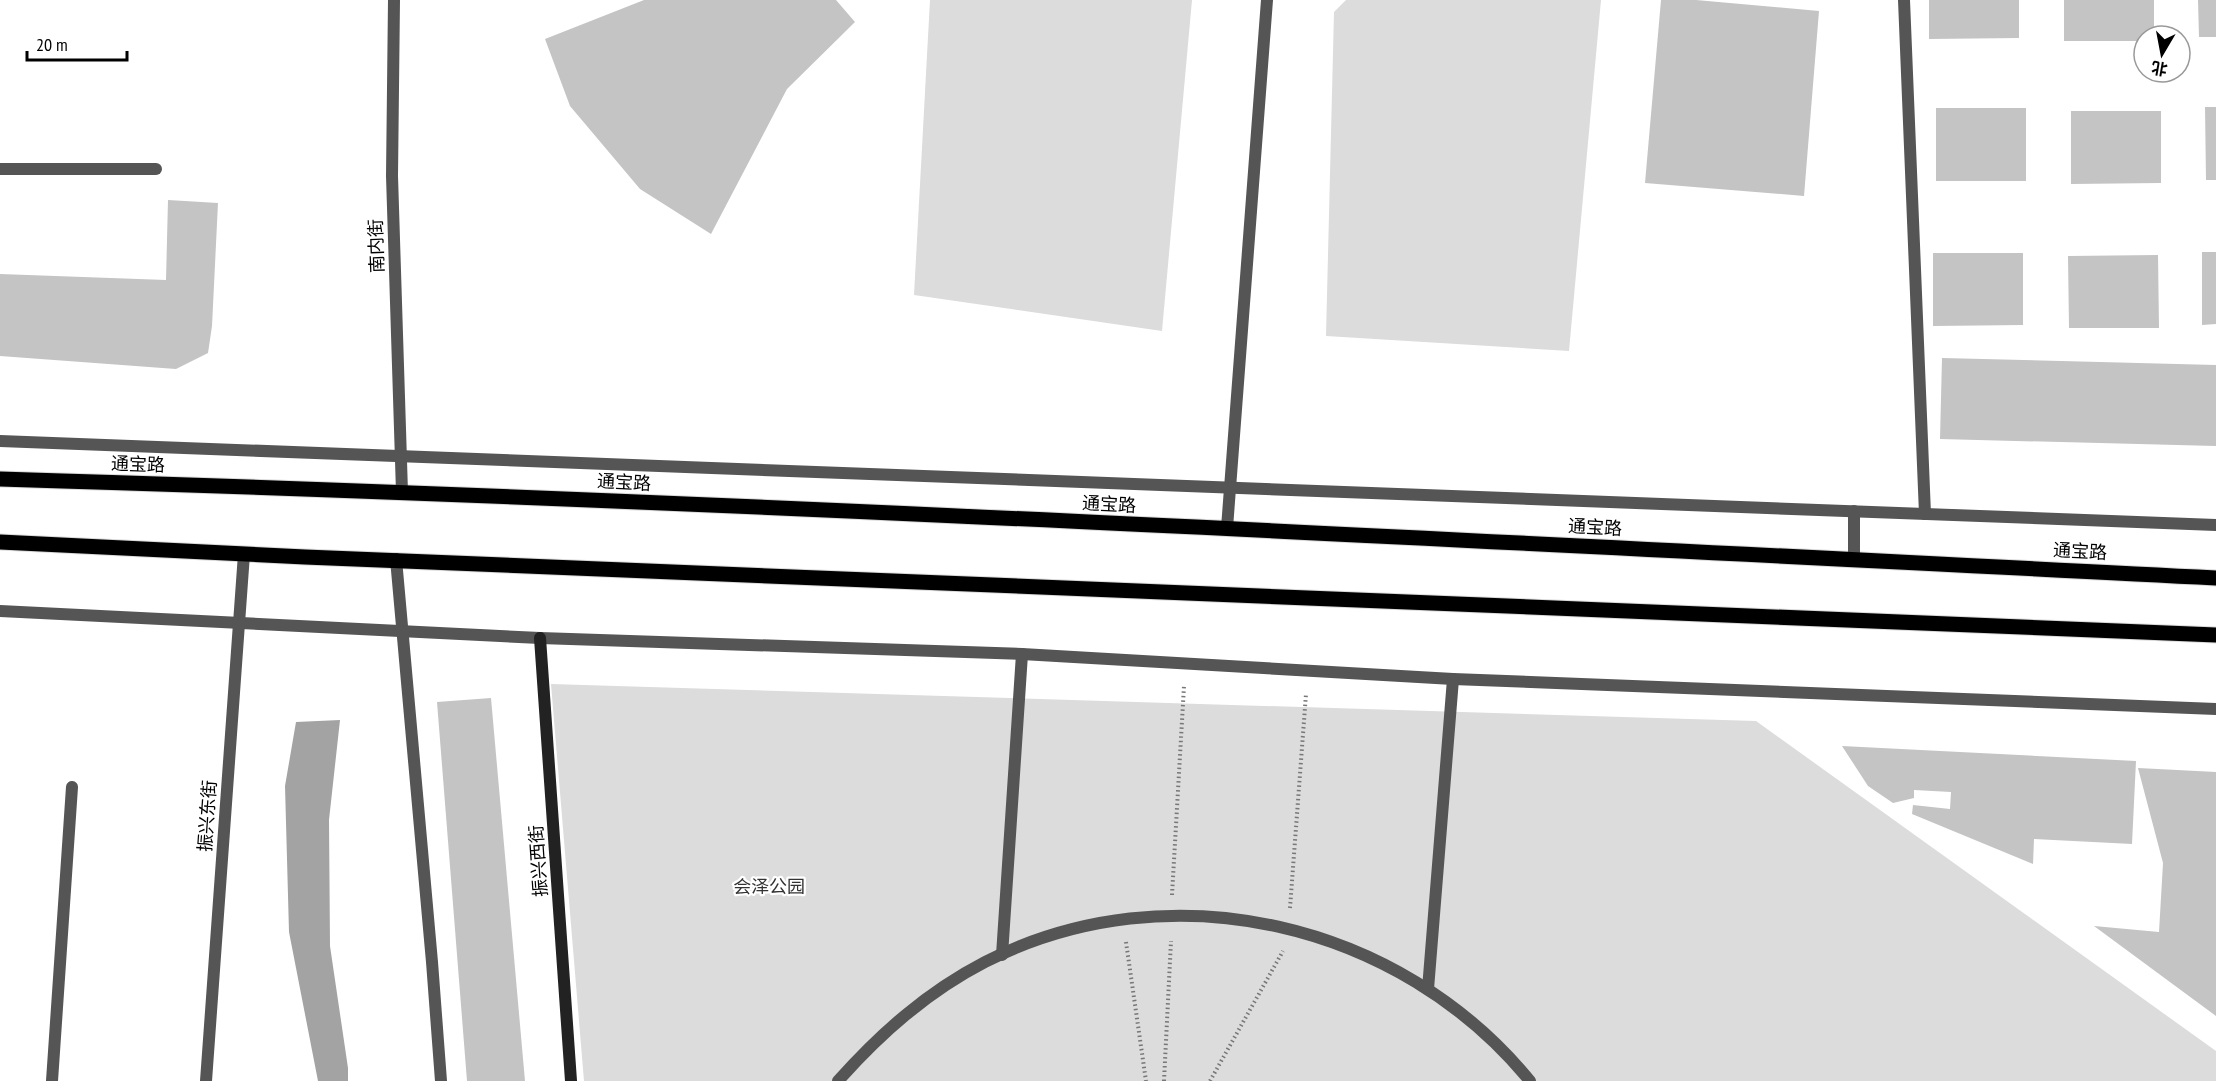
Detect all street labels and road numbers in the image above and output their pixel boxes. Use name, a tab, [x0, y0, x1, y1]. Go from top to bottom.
street label: 南内街	[364, 219, 388, 273]
street label: 通宝路	[111, 452, 165, 476]
street label: 通宝路	[596, 469, 652, 495]
street label: 通宝路	[1081, 491, 1137, 517]
street label: 通宝路	[1567, 514, 1623, 540]
street label: 通宝路	[2052, 538, 2108, 564]
street label: 振兴东街	[193, 779, 221, 853]
street label: 振兴西街	[524, 824, 552, 898]

